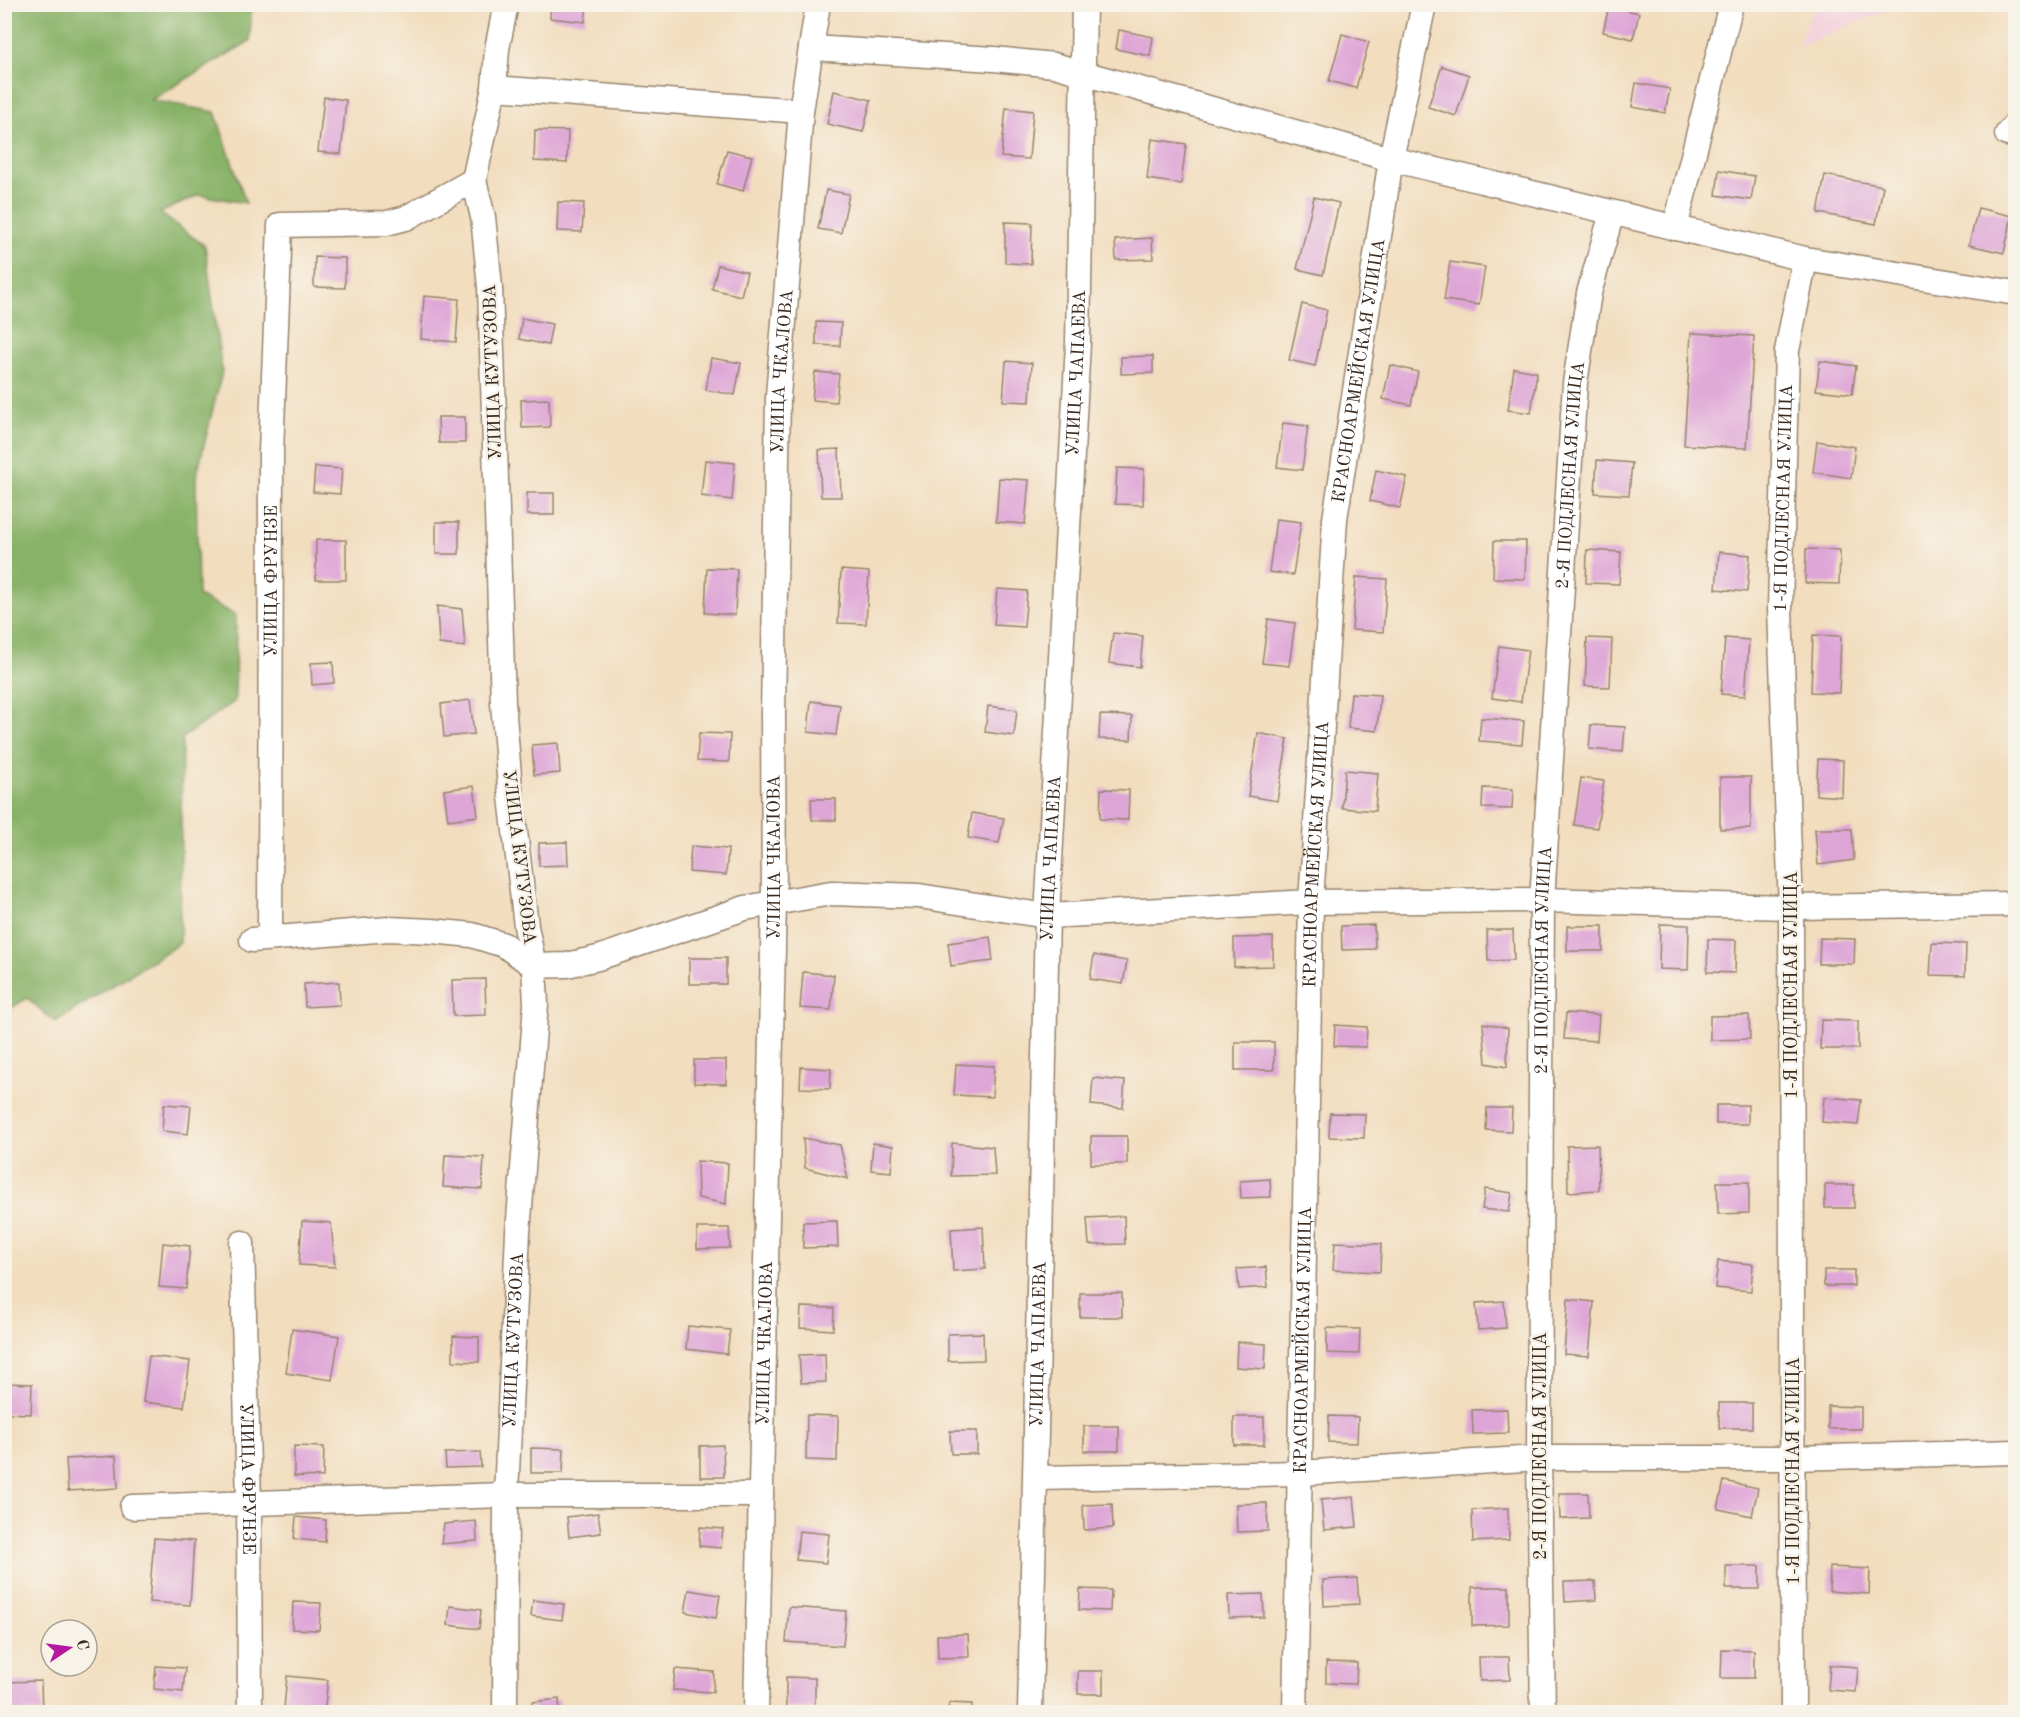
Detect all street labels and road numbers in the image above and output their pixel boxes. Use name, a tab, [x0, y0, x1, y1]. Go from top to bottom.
street label: КРАСНОАРМЕЙСКАЯ УЛИЦА	[1330, 237, 1389, 504]
street label: УЛИЦА КУТУЗОВА	[481, 284, 505, 460]
street label: УЛИЦА ЧКАЛОВА	[769, 288, 797, 454]
street label: УЛИЦА ЧАПАЕВА	[1064, 290, 1089, 457]
street label: 2-Я ПОДЛЕСНАЯ УЛИЦА	[1554, 360, 1588, 589]
street label: 1-Я ПОДЛЕСНАЯ УЛИЦА	[1772, 384, 1796, 613]
street label: УЛИЦА ФРУНЗЕ	[263, 505, 281, 657]
street label: КРАСНОАРМЕЙСКАЯ УЛИЦА	[1301, 720, 1332, 988]
street label: УЛИЦА КУТУЗОВА	[499, 769, 539, 946]
street label: УЛИЦА ЧКАЛОВА	[765, 775, 784, 940]
street label: УЛИЦА ЧАПАЕВА	[1038, 775, 1065, 941]
street label: 2-Я ПОДЛЕСНАЯ УЛИЦА	[1533, 845, 1555, 1074]
street label: 1-Я ПОДЛЕСНАЯ УЛИЦА	[1783, 871, 1801, 1099]
street label: КРАСНОАРМЕЙСКАЯ УЛИЦА	[1290, 1206, 1315, 1474]
street label: УЛИЦА КУТУЗОВА	[501, 1252, 527, 1428]
street label: УЛИЦА ЧКАЛОВА	[754, 1260, 776, 1426]
street label: УЛИЦА ЧАПАЕВА	[1028, 1261, 1050, 1427]
street label: 2-Я ПОДЛЕСНАЯ УЛИЦА	[1532, 1332, 1550, 1560]
street label: 1-Я ПОДЛЕСНАЯ УЛИЦА	[1785, 1357, 1803, 1585]
street label: УЛИЦА ФРУНЗЕ	[236, 1403, 257, 1555]

